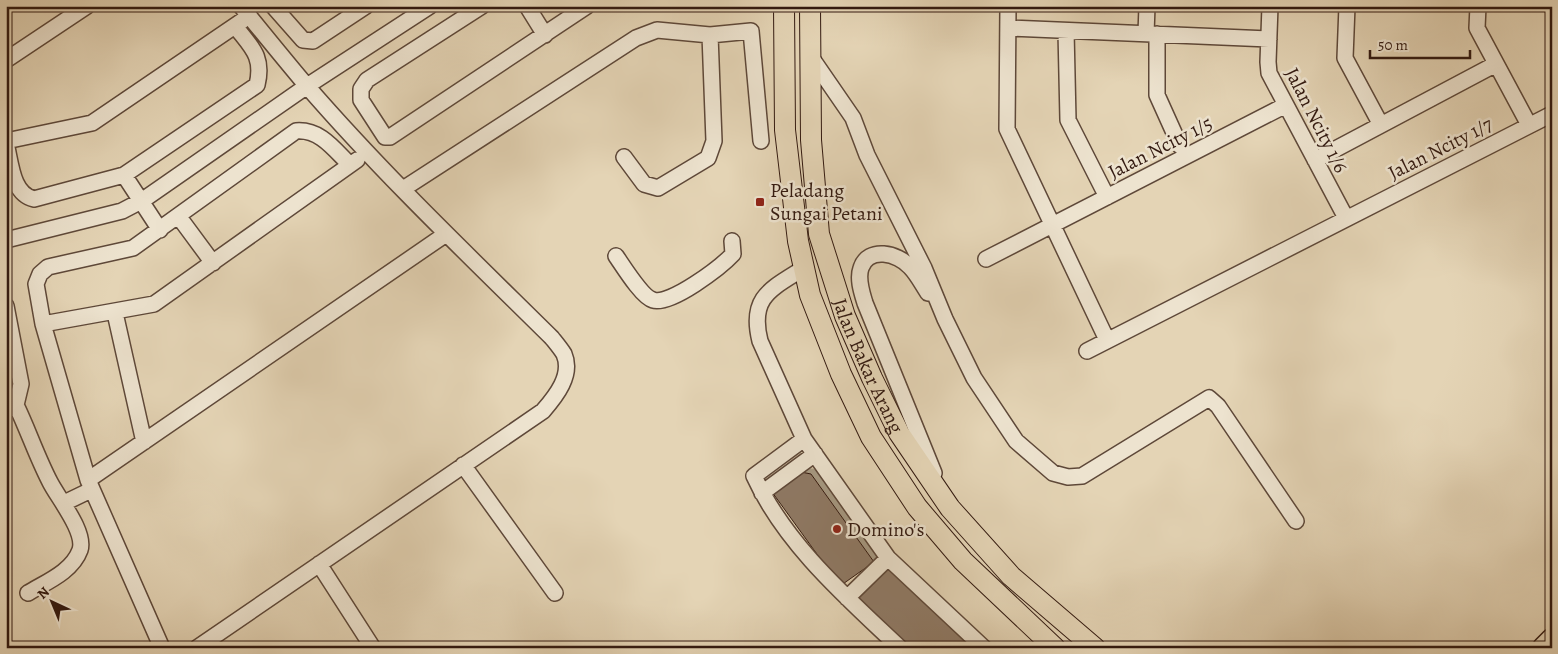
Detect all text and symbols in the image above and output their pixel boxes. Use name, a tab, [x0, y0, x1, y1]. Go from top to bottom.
scale bar	[1370, 28, 1470, 60]
text: 50 m	[1378, 35, 1408, 55]
street label: Jalan Ncity 1/6	[1279, 63, 1355, 177]
street label: Jalan Ncity 1/5	[1103, 110, 1217, 185]
street label: Jalan Ncity 1/7	[1383, 110, 1498, 186]
place label: Peladang Sungai Petani	[770, 177, 883, 227]
marker: Peladang Sungai Petani	[754, 196, 766, 208]
street label: Jalan Bakar Arang	[826, 295, 910, 438]
place label: Domino's	[847, 516, 925, 543]
marker: Domino's	[831, 523, 843, 535]
north arrow	[28, 576, 78, 626]
text: N	[33, 583, 54, 603]

